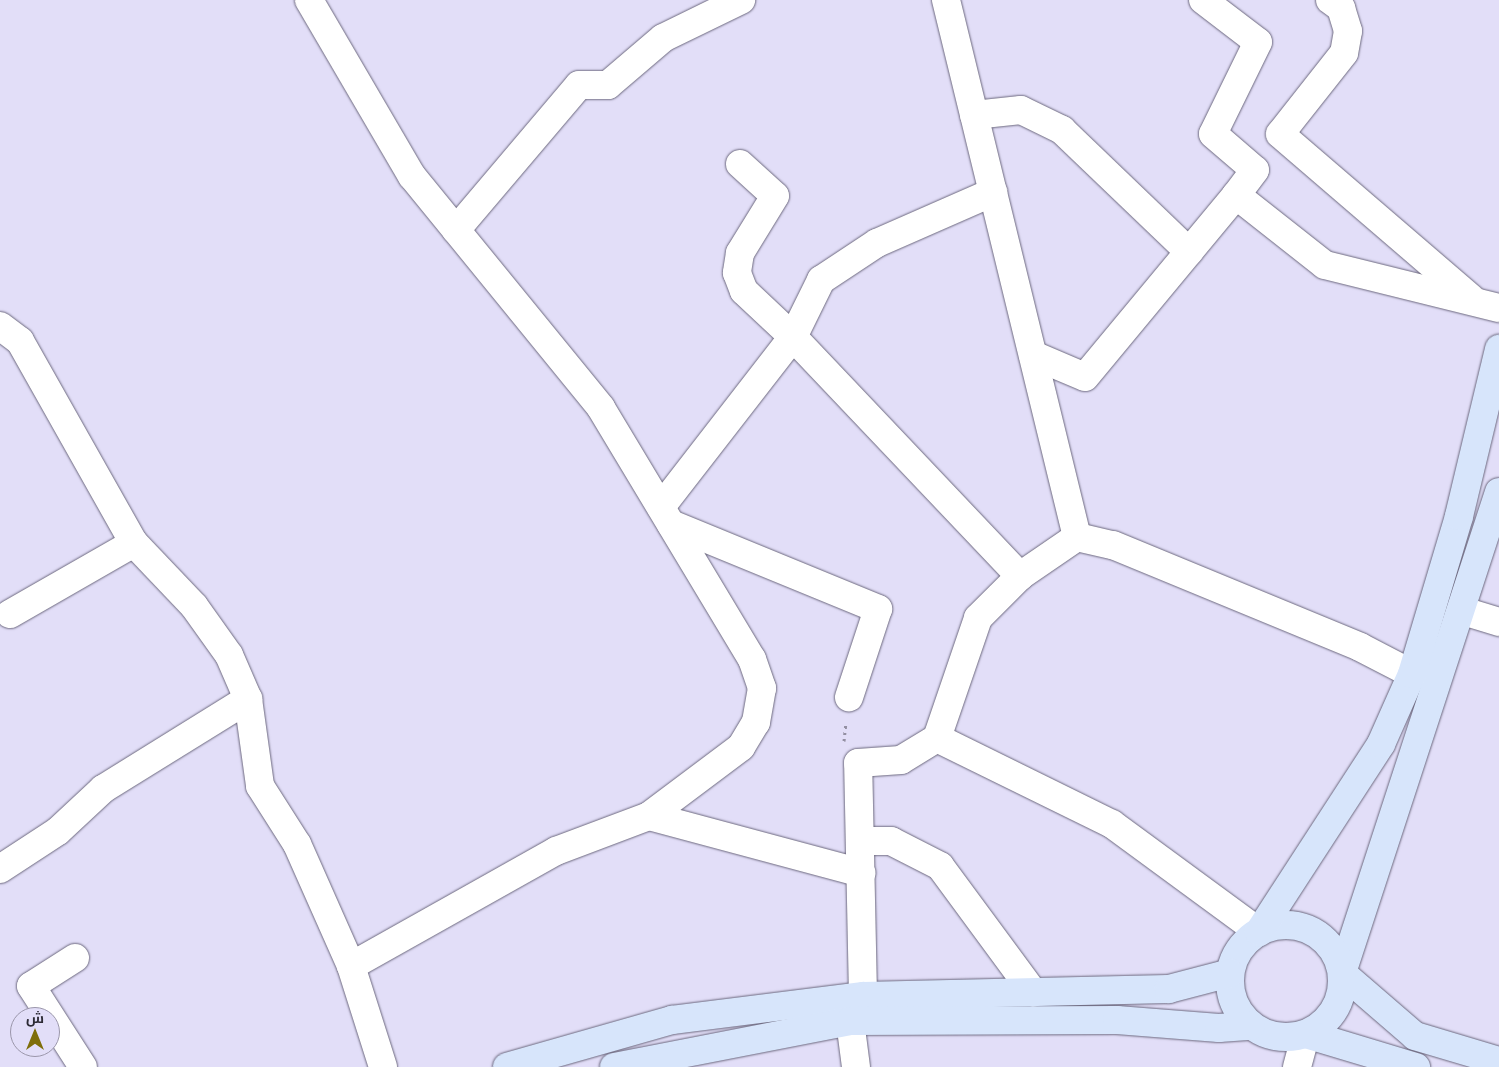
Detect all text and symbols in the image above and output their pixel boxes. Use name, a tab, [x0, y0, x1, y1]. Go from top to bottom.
north arrow	[10, 1007, 60, 1057]
text: ش	[26, 1009, 44, 1027]

